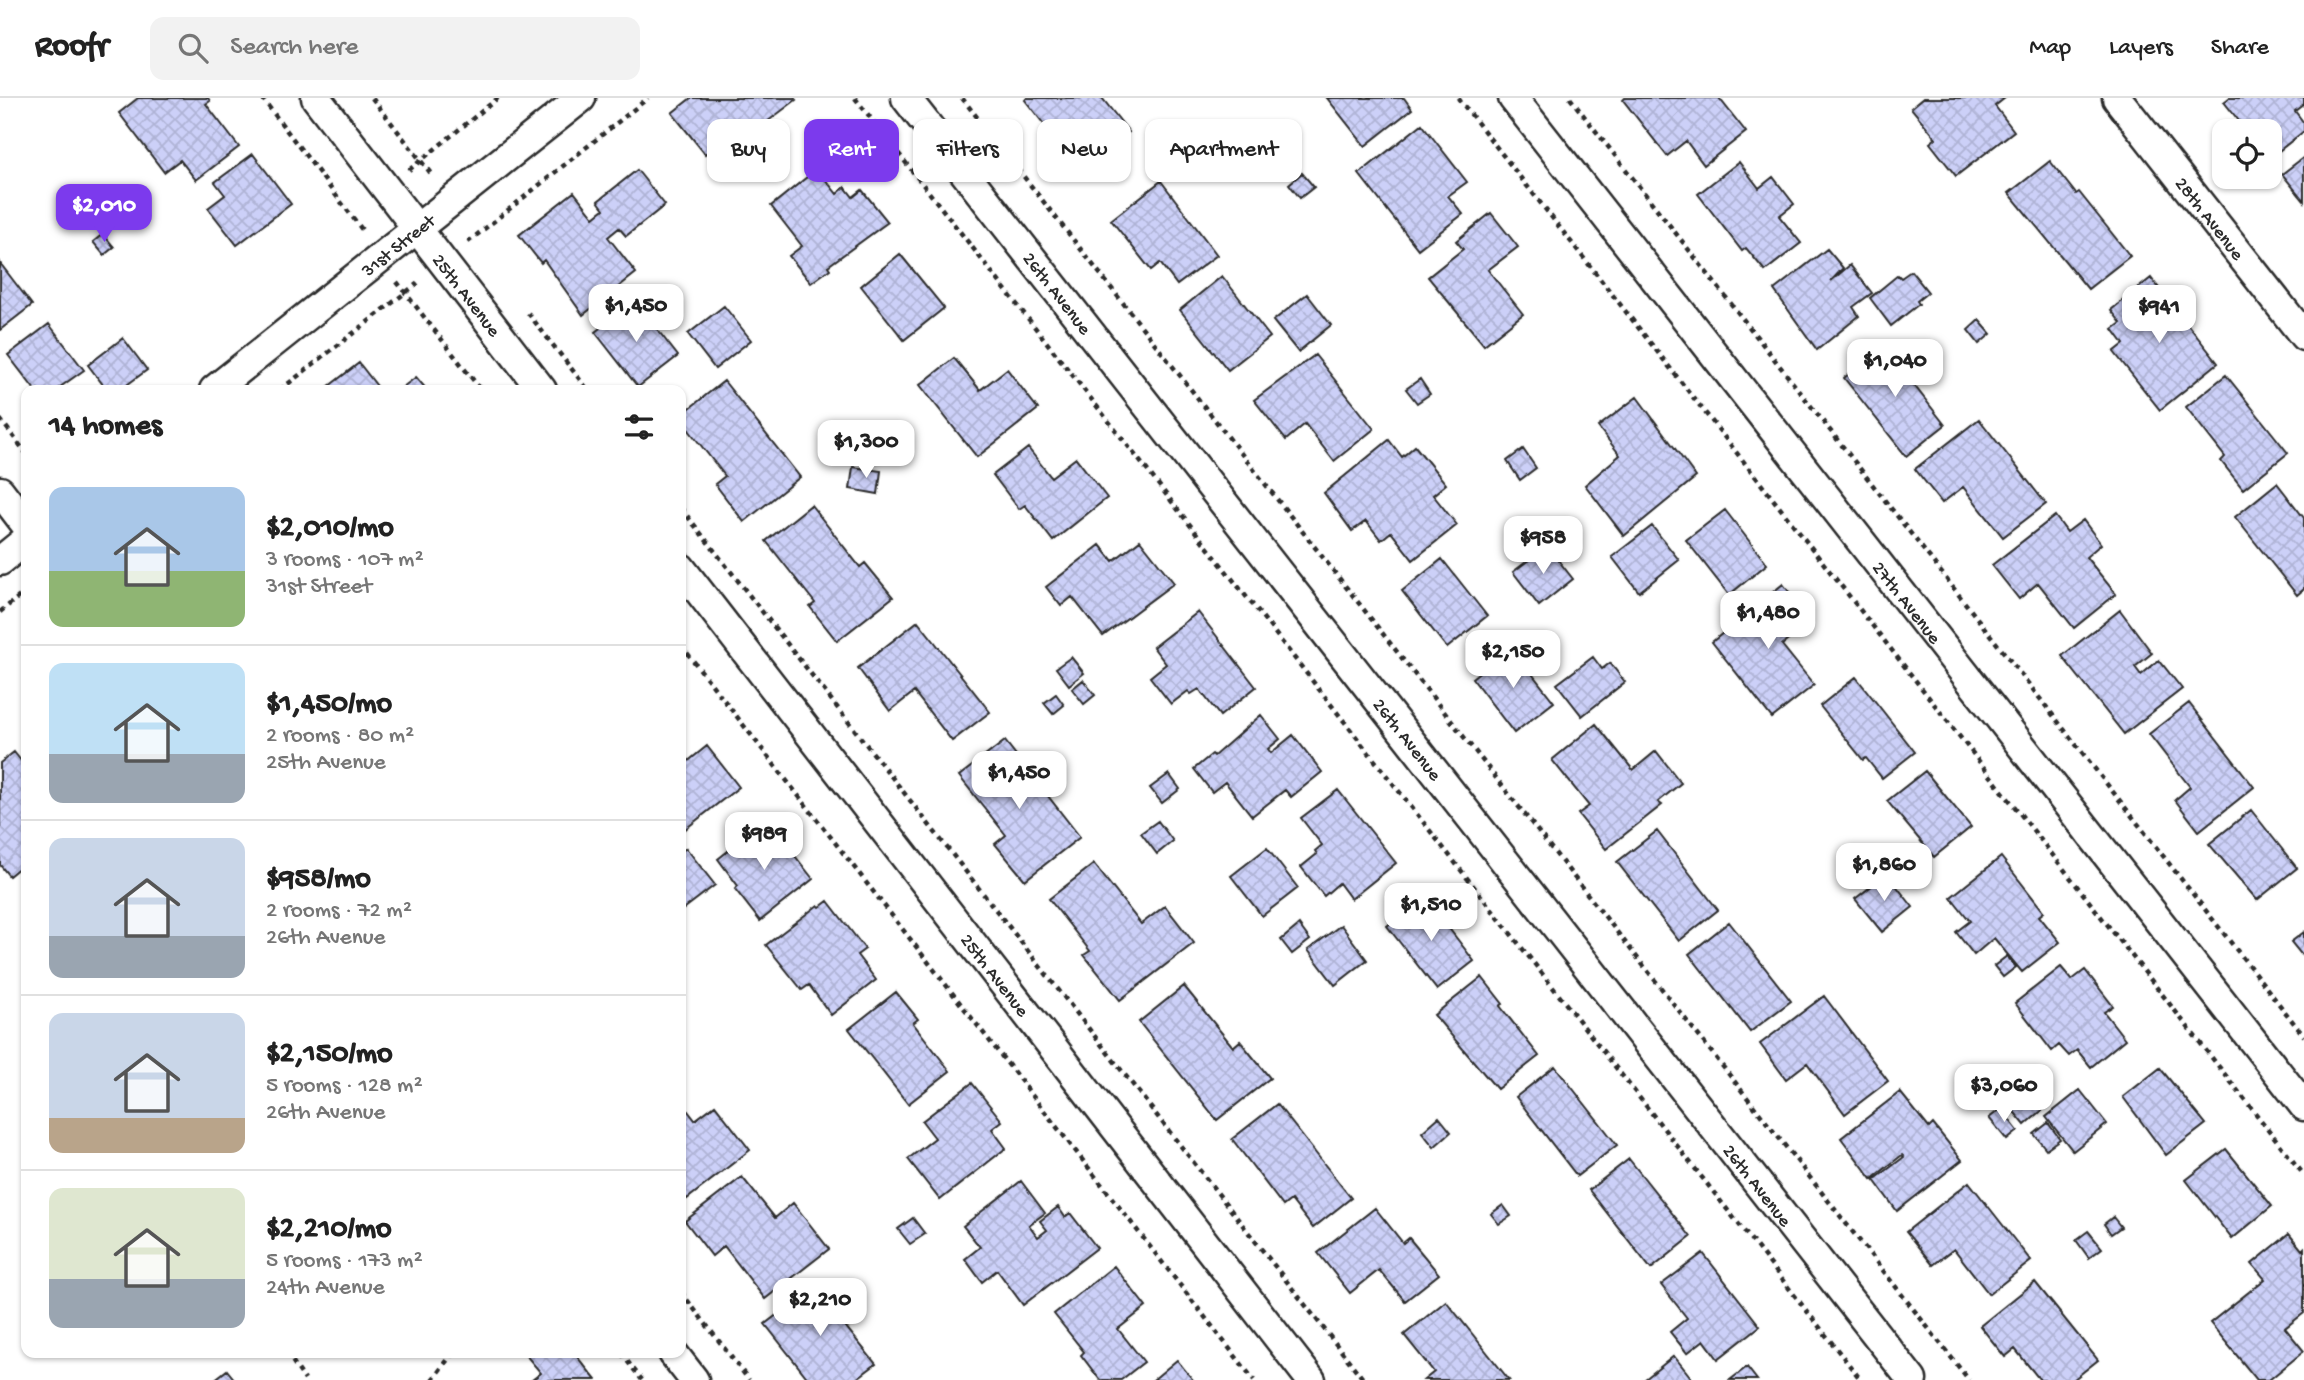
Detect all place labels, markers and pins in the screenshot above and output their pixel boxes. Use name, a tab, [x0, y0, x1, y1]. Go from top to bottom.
pin: $2,010	[47, 184, 161, 244]
pin: $1,450	[579, 285, 693, 344]
pin: $941	[2118, 286, 2200, 345]
pin: $1,040	[1838, 340, 1952, 399]
pin: $1,300	[809, 420, 923, 480]
pin: $958	[1502, 517, 1584, 576]
pin: $1,480	[1711, 592, 1825, 651]
pin: $2,150	[1456, 630, 1570, 690]
pin: $1,450	[962, 752, 1076, 811]
pin: $989	[723, 812, 805, 872]
pin: $1,860	[1827, 844, 1941, 903]
pin: $1,510	[1374, 884, 1488, 943]
pin: $3,060	[1947, 1065, 2061, 1124]
pin: $2,210	[763, 1278, 877, 1338]

